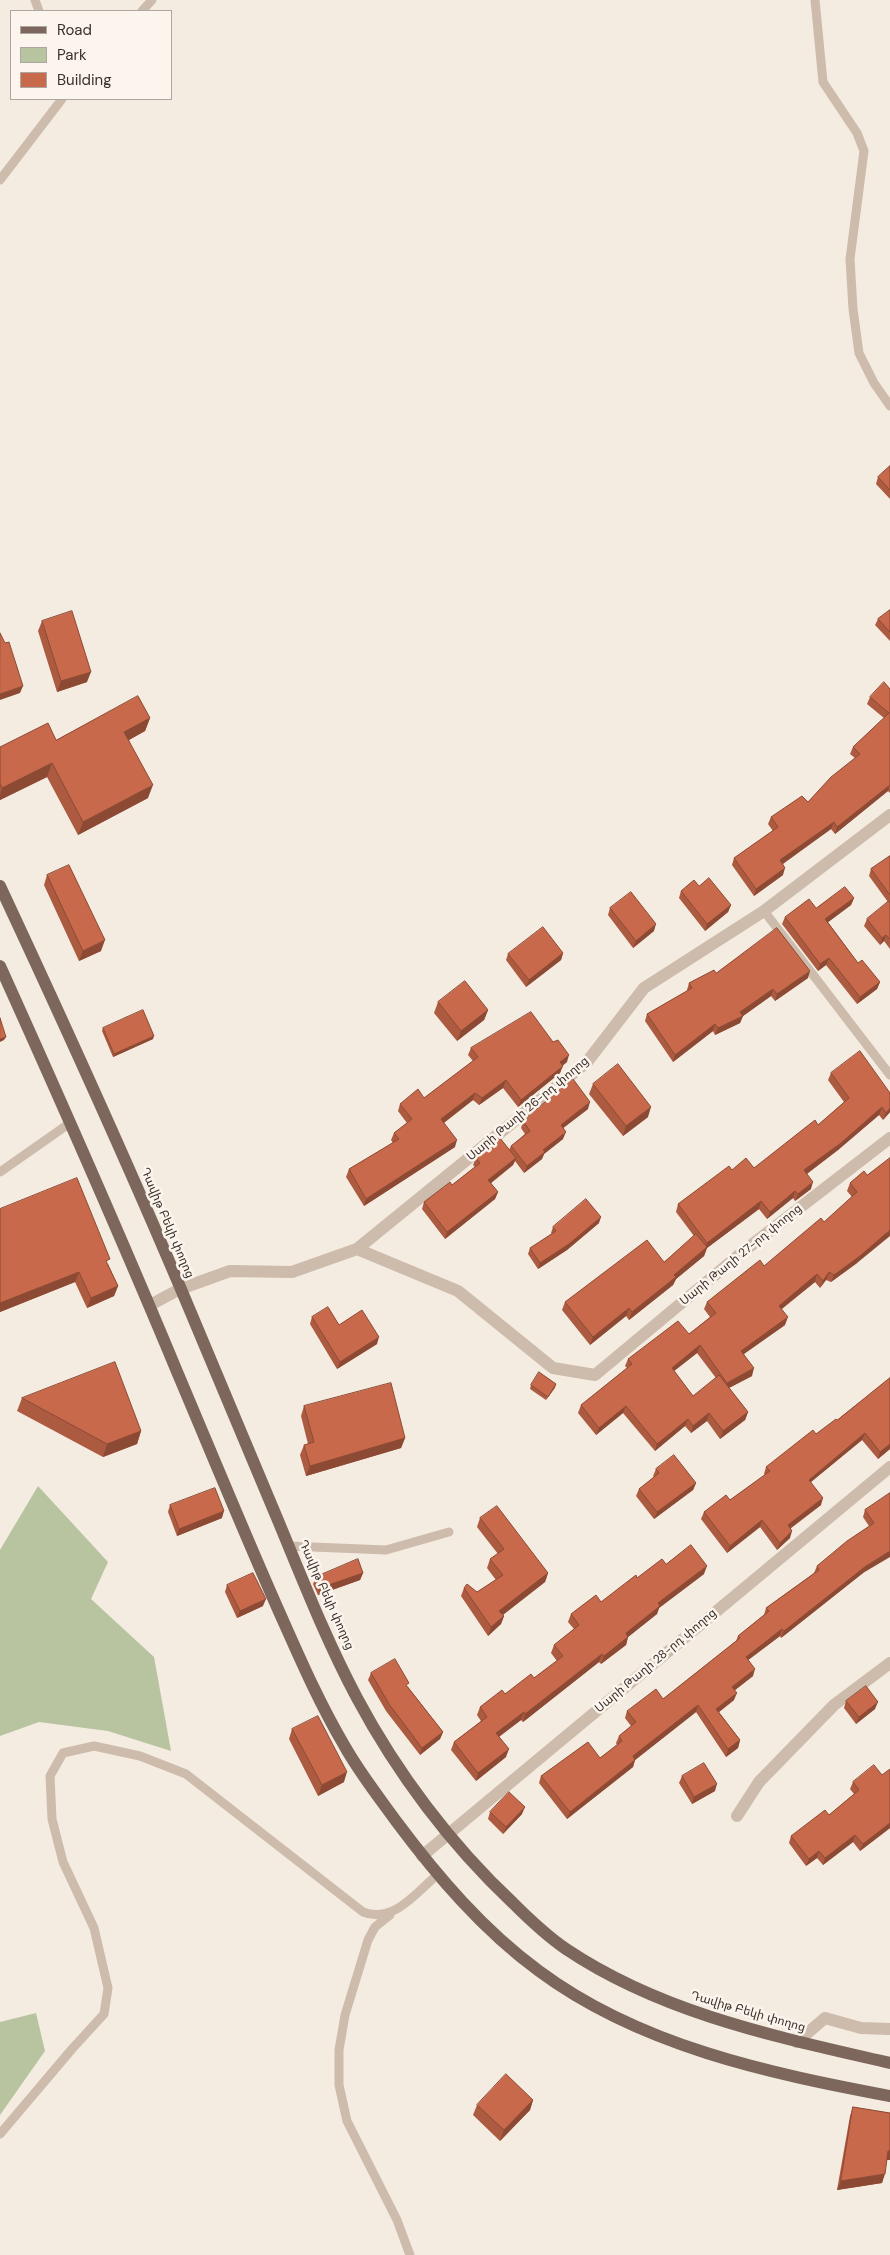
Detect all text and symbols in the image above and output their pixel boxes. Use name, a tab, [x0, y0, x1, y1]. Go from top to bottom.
legend	[10, 10, 172, 100]
text: Road	[57, 20, 92, 40]
text: Park	[57, 45, 87, 65]
text: Building	[57, 70, 112, 90]
street label: Սարի Թաղի 26-րդ փողոց	[464, 1054, 592, 1164]
street label: Դավիթ Բեկի փողոց	[137, 1166, 197, 1280]
street label: Սարի Թաղի 27-րդ փողոց	[677, 1201, 805, 1309]
street label: Դավիթ Բեկի փողոց	[295, 1538, 357, 1652]
street label: Սարի Թաղի 28-րդ փողոց	[592, 1606, 720, 1716]
street label: Դավիթ Բեկի փողոց	[689, 1989, 807, 2035]

